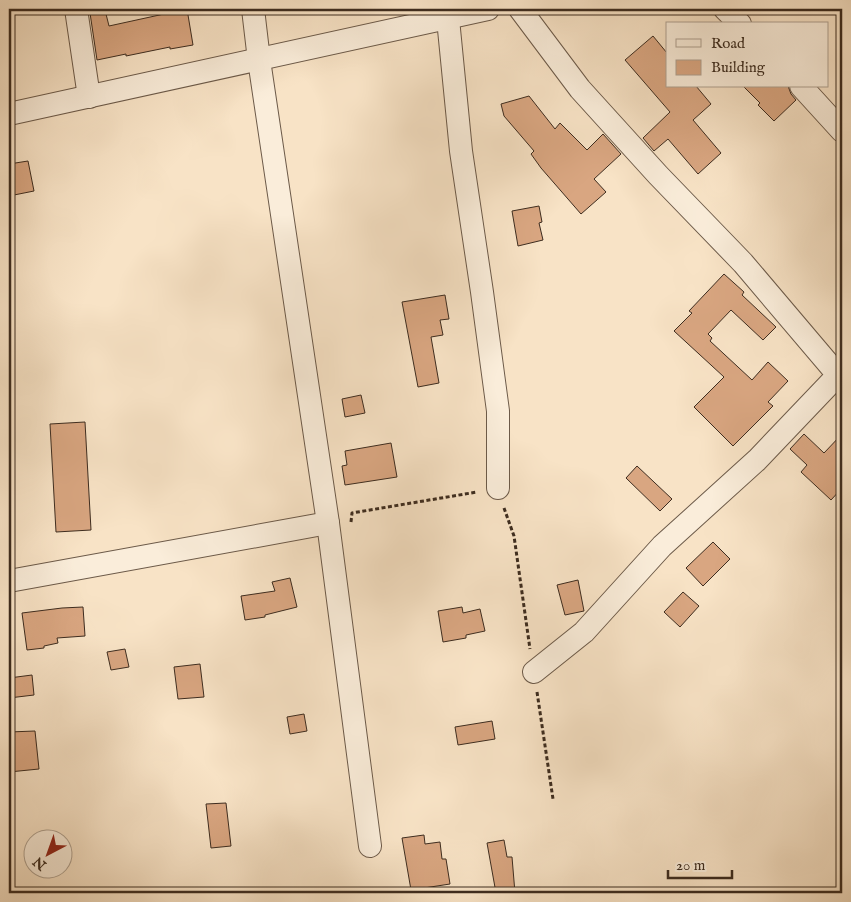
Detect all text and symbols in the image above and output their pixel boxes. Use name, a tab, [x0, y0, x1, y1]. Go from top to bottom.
legend	[666, 22, 828, 88]
text: Road	[711, 34, 746, 53]
text: Building	[711, 58, 766, 77]
north arrow	[22, 830, 72, 880]
scale bar	[668, 847, 732, 879]
text: N	[30, 852, 51, 874]
text: 20 m	[676, 856, 706, 875]

